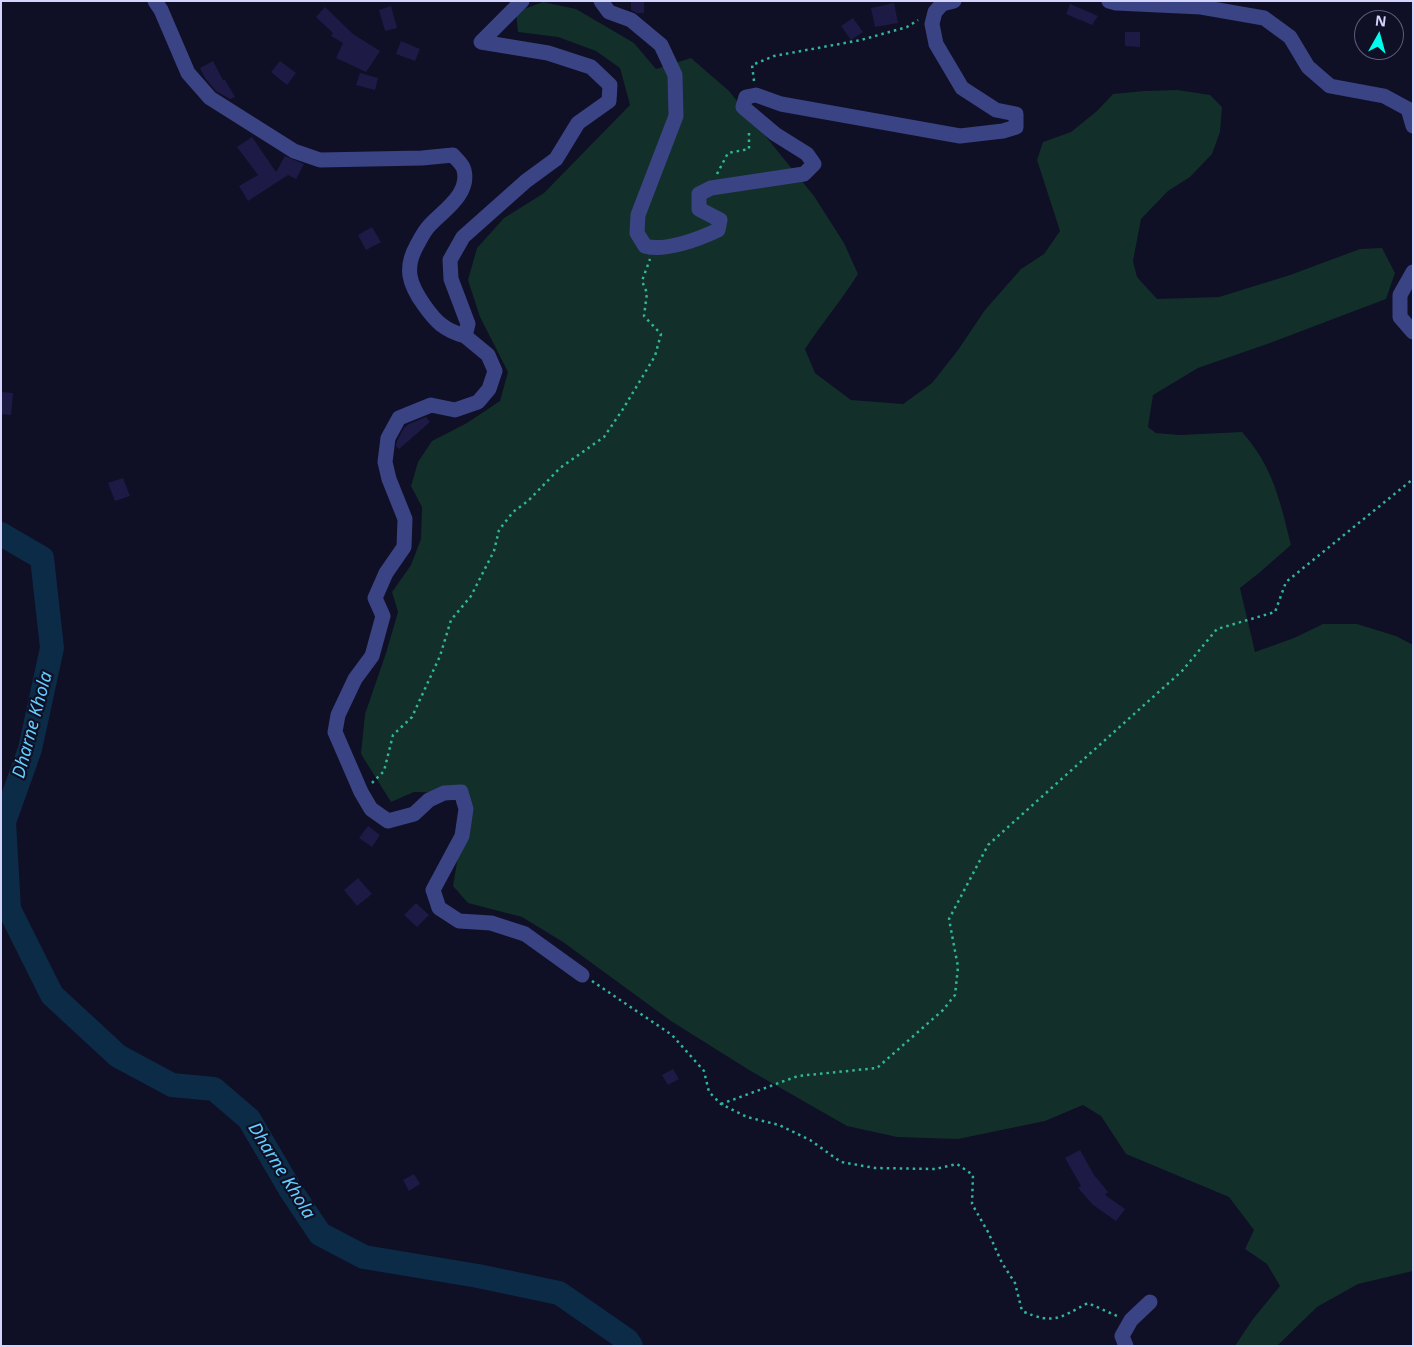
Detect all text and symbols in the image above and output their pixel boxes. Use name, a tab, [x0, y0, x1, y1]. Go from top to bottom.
north arrow	[1354, 10, 1404, 60]
text: N	[1374, 10, 1388, 31]
water label: Dharne Khola	[8, 669, 58, 781]
water label: Dharne Khola	[243, 1119, 319, 1223]

